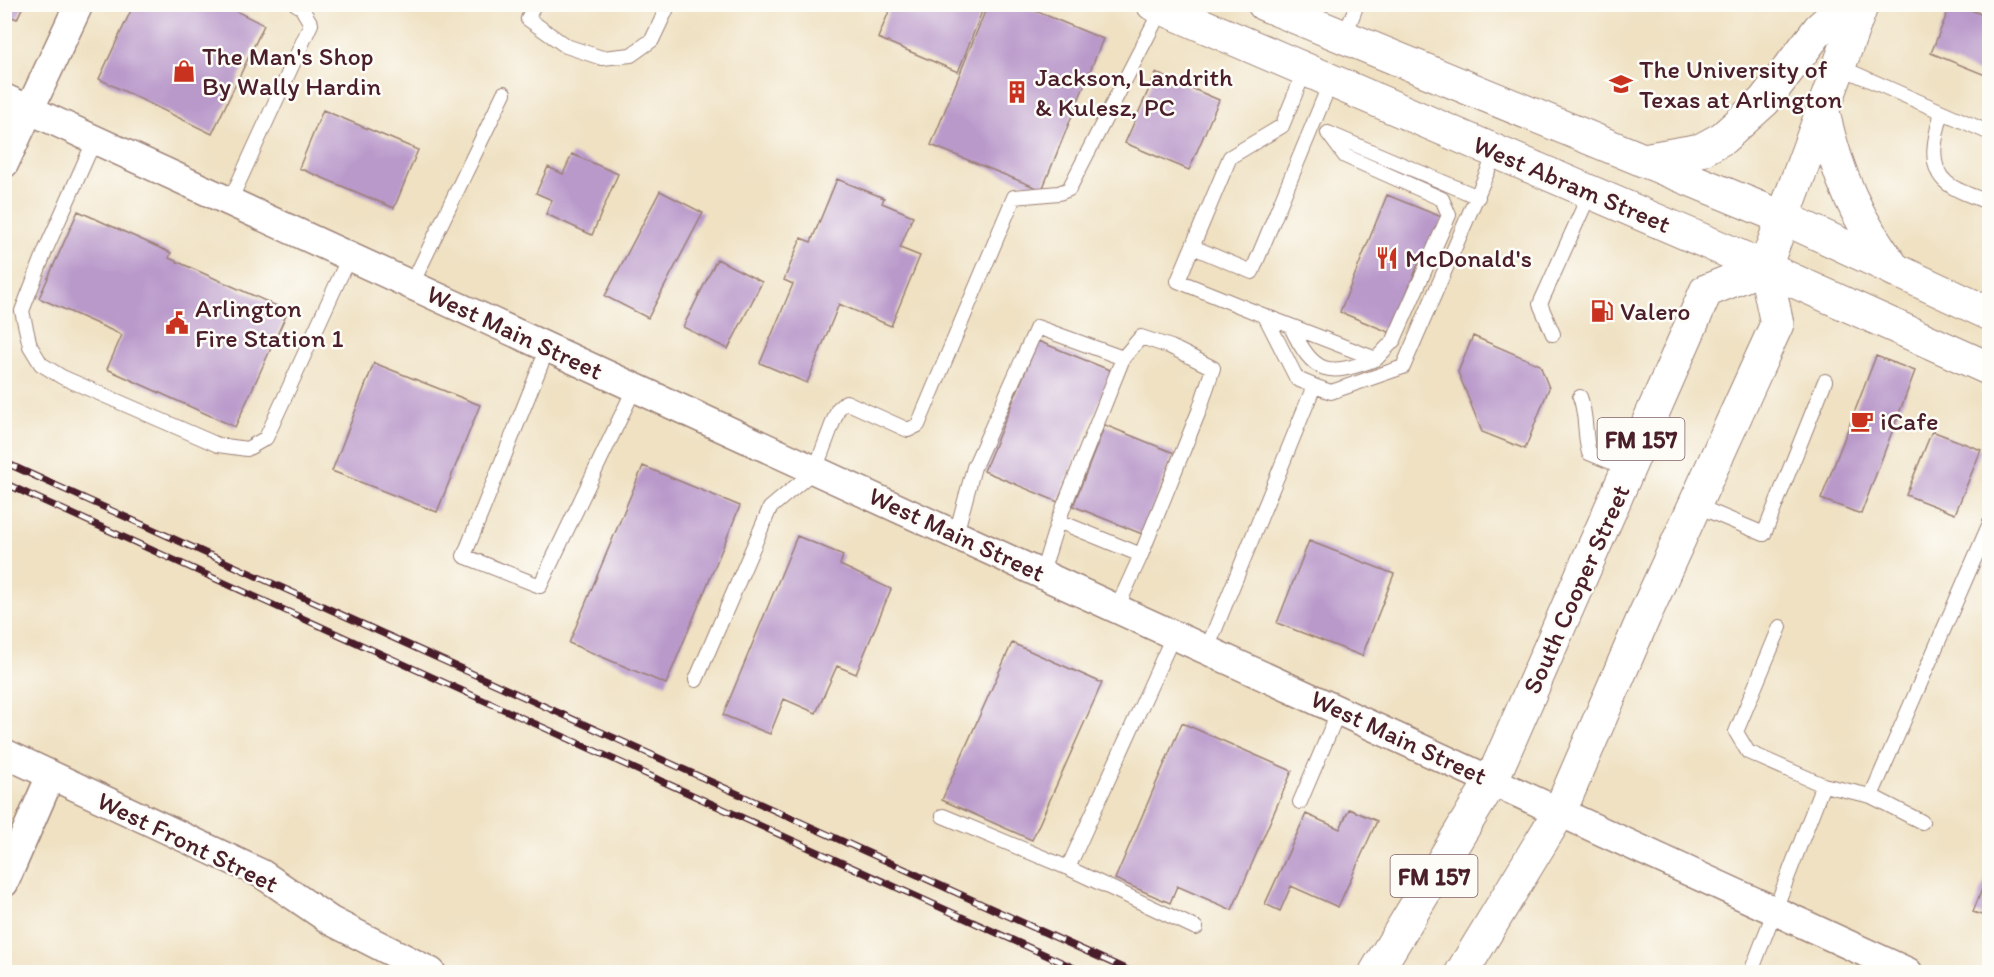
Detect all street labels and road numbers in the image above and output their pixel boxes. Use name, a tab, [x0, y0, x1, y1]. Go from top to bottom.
street label: West Abram Street	[1469, 128, 1676, 240]
street label: West Main Street	[422, 277, 608, 387]
road number: FM 157	[1598, 418, 1684, 460]
street label: West Main Street	[864, 479, 1050, 589]
street label: South Cooper Street	[1515, 479, 1637, 699]
street label: West Main Street	[1306, 682, 1492, 792]
street label: West Front Street	[92, 784, 284, 900]
road number: FM 157	[1390, 855, 1478, 897]

